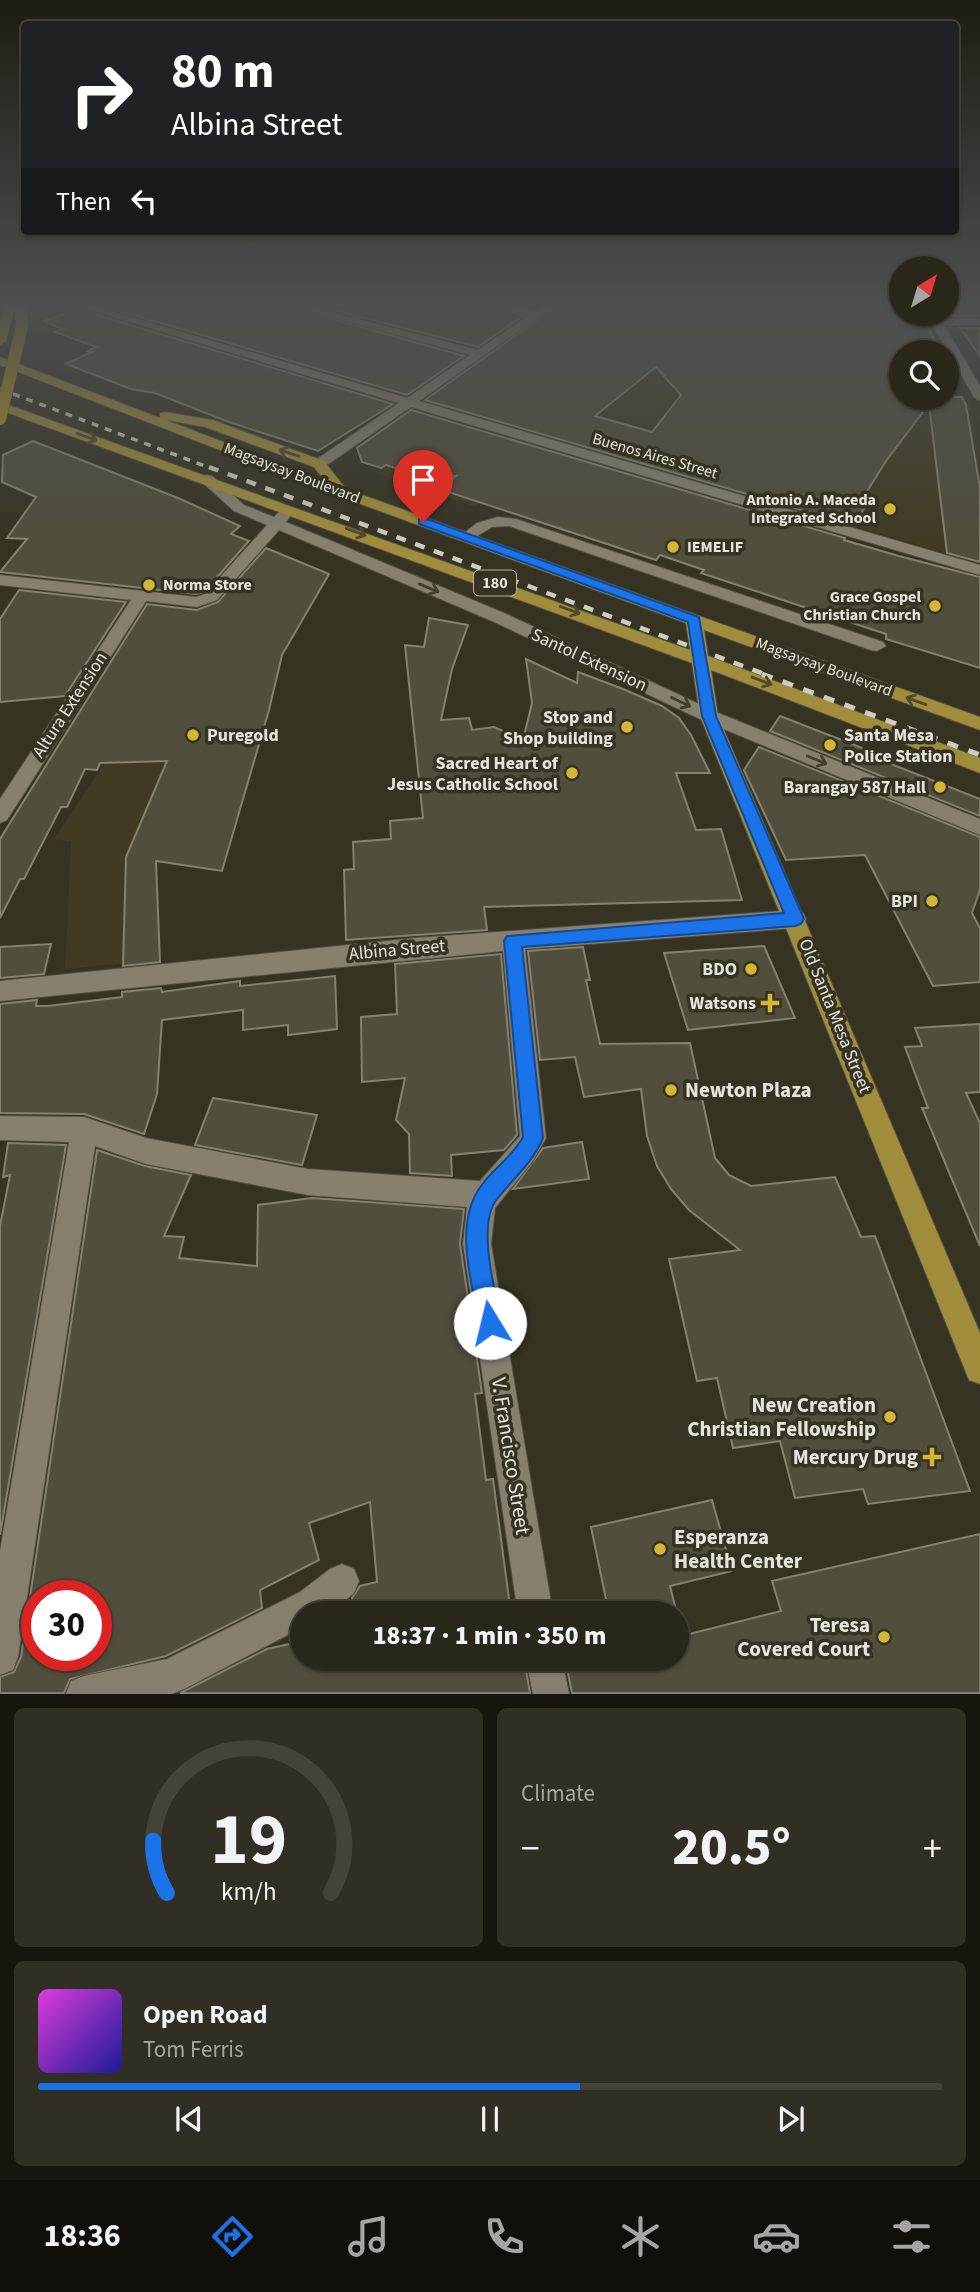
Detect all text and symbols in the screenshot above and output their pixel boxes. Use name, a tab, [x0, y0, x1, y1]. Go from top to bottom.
text: 80 m	[171, 37, 275, 107]
icon: right	[56, 49, 147, 140]
text: Albina Street	[171, 102, 342, 148]
icon: left	[125, 182, 163, 220]
text: Then	[56, 183, 111, 220]
north arrow	[889, 256, 959, 326]
map controls	[889, 256, 959, 410]
button: search	[889, 340, 959, 410]
street label: Buenos Aires Street	[590, 428, 721, 485]
one-way arrow	[76, 432, 98, 444]
street label: Magsaysay Boulevard	[221, 437, 363, 509]
one-way arrow	[278, 446, 300, 458]
pin	[393, 450, 453, 522]
icon: arrive	[404, 461, 442, 499]
place label: Antonio A. Maceda Integrated School	[746, 489, 876, 529]
marker: Antonio A. Maceda Integrated School	[882, 501, 898, 517]
one-way arrow	[344, 527, 366, 539]
place label: IEMELIF	[687, 536, 743, 558]
marker: IEMELIF	[665, 539, 681, 555]
road number: 180	[474, 570, 516, 596]
place label: Norma Store	[163, 574, 252, 596]
marker: Norma Store	[141, 577, 157, 593]
one-way arrow	[418, 582, 440, 595]
place label: Grace Gospel Christian Church	[803, 586, 921, 626]
marker: Grace Gospel Christian Church	[927, 598, 943, 614]
one-way arrow	[558, 605, 580, 617]
street label: Santol Extension	[527, 622, 651, 698]
street label: Magsaysay Boulevard	[753, 632, 895, 702]
street label: Altura Extension	[26, 647, 114, 763]
one-way arrow	[750, 676, 772, 689]
one-way arrow	[905, 694, 927, 706]
one-way arrow	[670, 696, 691, 710]
place label: Stop and Shop building	[503, 705, 613, 751]
marker: Stop and Shop building	[619, 719, 635, 735]
place label: Puregold	[207, 723, 279, 748]
place label: Santa Mesa Police Station	[844, 723, 953, 769]
marker: Puregold	[185, 727, 201, 743]
marker: Santa Mesa Police Station	[822, 737, 838, 753]
place label: Sacred Heart of Jesus Catholic School	[387, 751, 559, 797]
one-way arrow	[806, 755, 828, 768]
marker: Sacred Heart of Jesus Catholic School	[564, 765, 580, 781]
place label: Barangay 587 Hall	[783, 775, 926, 800]
marker: Barangay 587 Hall	[932, 779, 948, 795]
place label: BPI	[891, 889, 918, 914]
marker: BPI	[924, 893, 940, 909]
street label: Albina Street	[348, 933, 446, 967]
street label: Old Santa Mesa Street	[793, 935, 877, 1097]
place label: BDO	[702, 957, 737, 982]
marker: BDO	[743, 961, 759, 977]
place label: Watsons	[689, 991, 756, 1016]
marker: Watsons	[762, 995, 778, 1011]
place label: Newton Plaza	[685, 1075, 812, 1105]
marker: Newton Plaza	[663, 1082, 679, 1098]
position arrow	[453, 1286, 527, 1360]
street label: V. Francisco Street	[484, 1375, 538, 1537]
place label: New Creation Christian Fellowship	[687, 1390, 876, 1444]
marker: New Creation Christian Fellowship	[882, 1409, 898, 1425]
place label: Mercury Drug	[793, 1442, 918, 1472]
marker: Mercury Drug	[924, 1449, 940, 1465]
place label: Esperanza Health Center	[674, 1522, 803, 1576]
marker: Esperanza Health Center	[652, 1541, 668, 1557]
speed limit sign: 30	[21, 1580, 112, 1671]
place label: Teresa Covered Court	[737, 1610, 870, 1664]
text: 18:37 · 1 min · 350 m	[373, 1617, 606, 1654]
marker: Teresa Covered Court	[876, 1629, 892, 1645]
text: Climate	[521, 1777, 595, 1810]
text: 19	[210, 1789, 287, 1893]
text: 20.5°	[672, 1811, 791, 1885]
text: −	[521, 1822, 540, 1876]
text: +	[923, 1822, 942, 1876]
text: km/h	[221, 1874, 276, 1910]
text: Open Road	[143, 1996, 268, 2033]
text: Tom Ferris	[143, 2033, 244, 2066]
icon: previous	[170, 2100, 208, 2138]
icon: pause	[471, 2100, 509, 2138]
icon: next	[772, 2100, 810, 2138]
icon: directions	[208, 2212, 257, 2261]
icon: music	[344, 2212, 393, 2261]
icon: phone	[480, 2212, 529, 2261]
icon: climate	[616, 2212, 665, 2261]
icon: car	[752, 2212, 801, 2261]
icon: filters	[887, 2212, 936, 2261]
text: 18:36	[43, 2213, 121, 2259]

